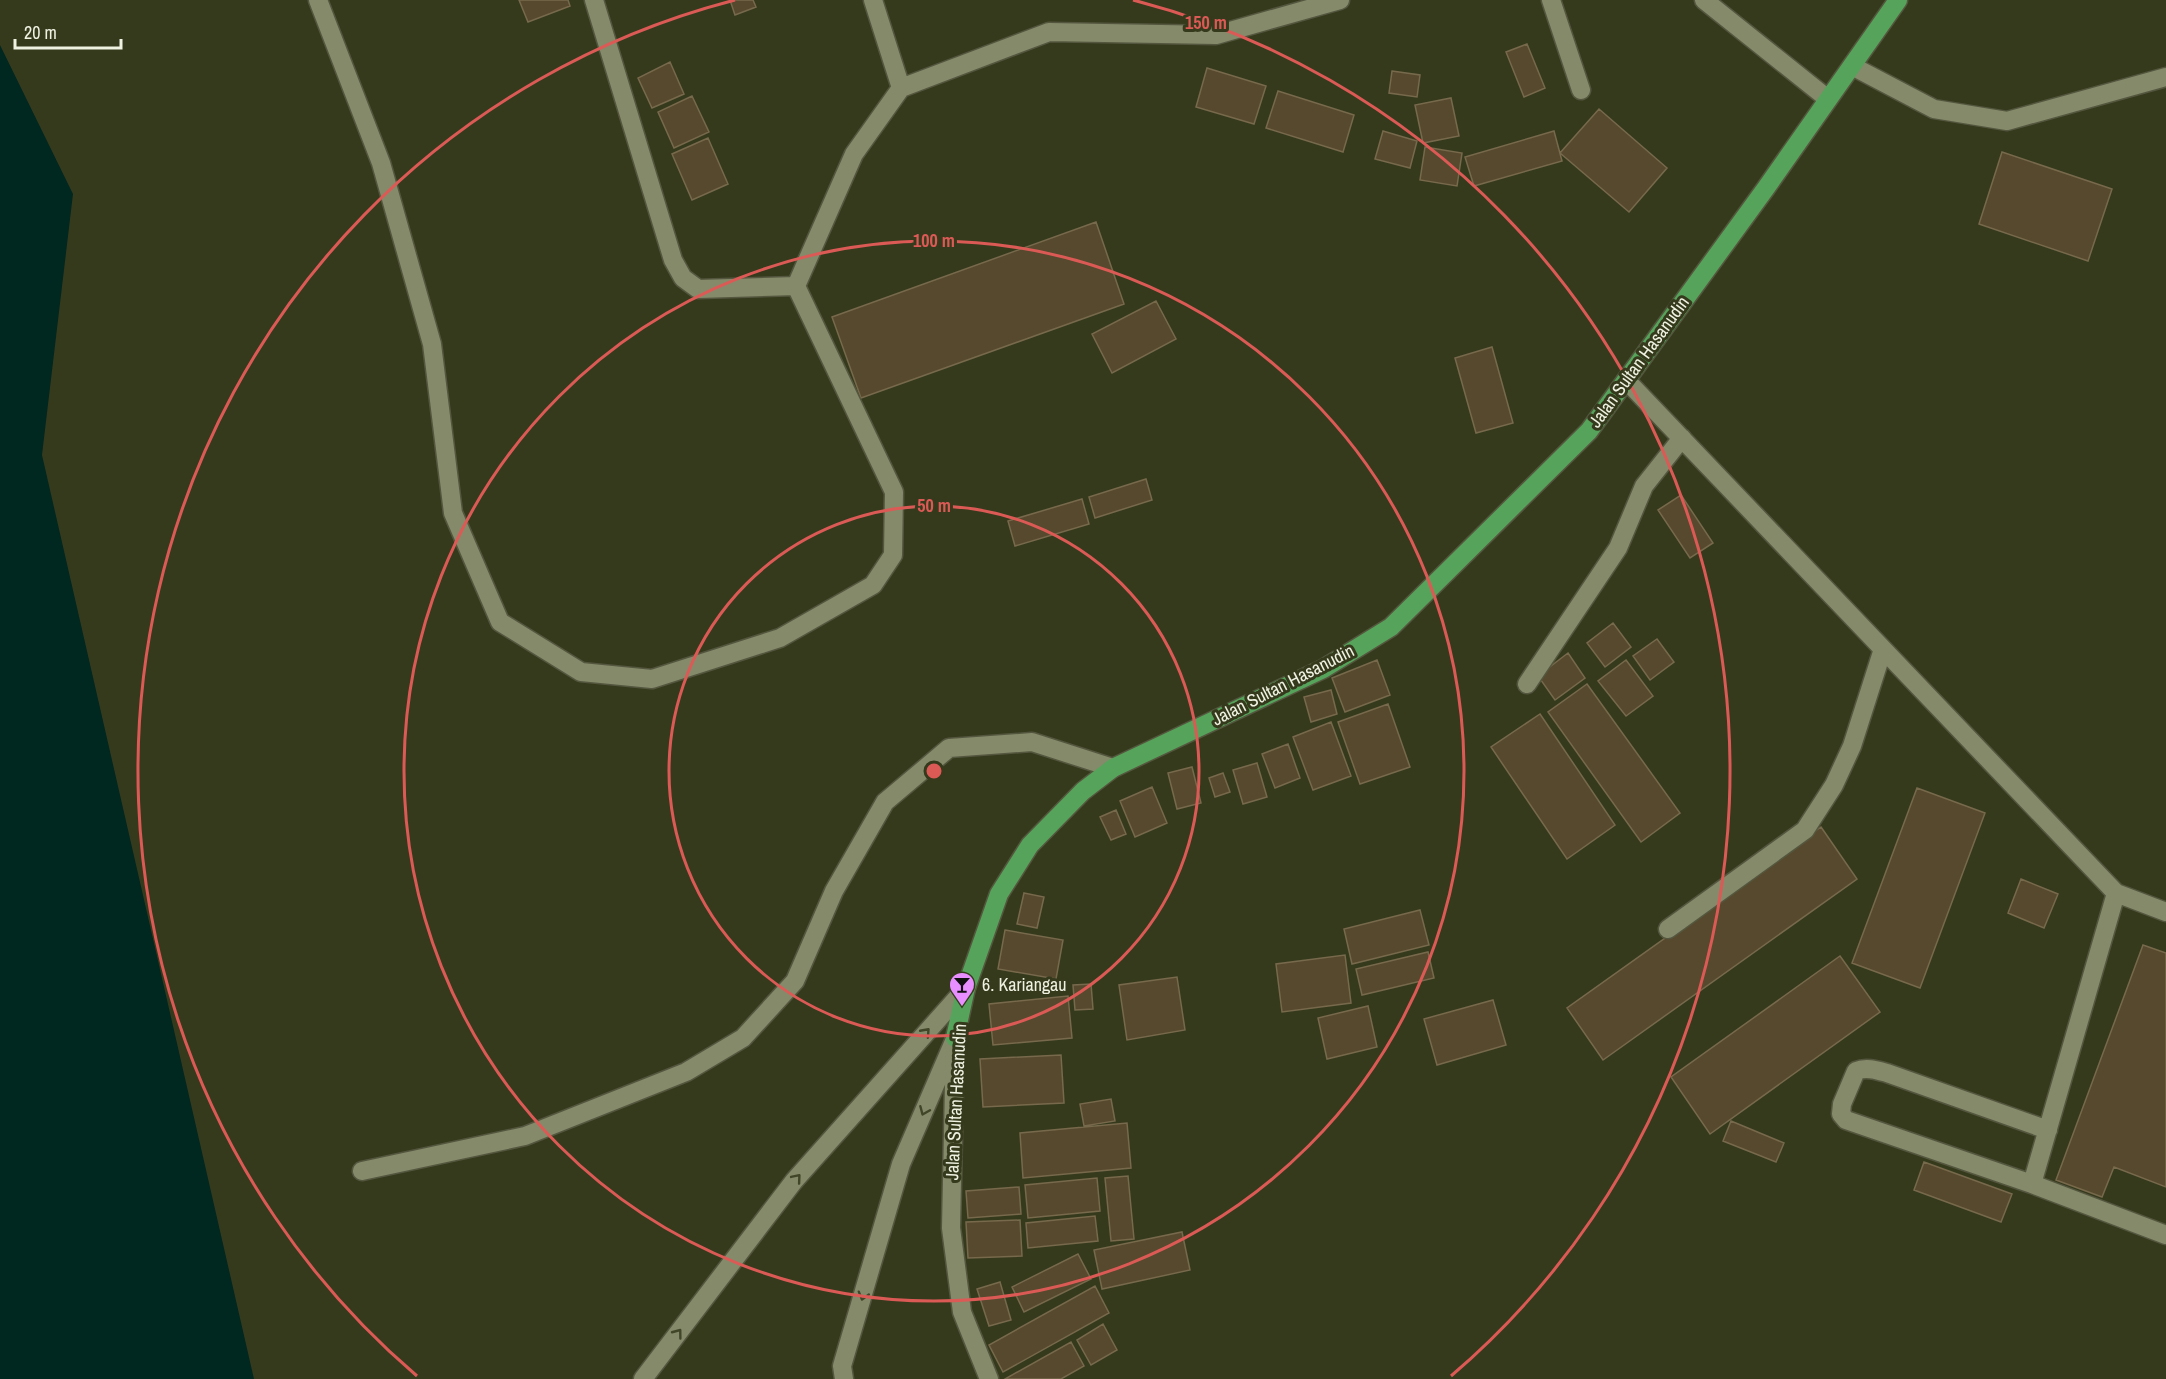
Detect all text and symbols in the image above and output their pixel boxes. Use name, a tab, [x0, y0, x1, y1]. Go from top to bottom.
text: 150 m	[1185, 10, 1227, 35]
scale bar	[15, 12, 122, 50]
text: 20 m	[24, 20, 57, 45]
text: 100 m	[913, 228, 955, 253]
street label: Jalan Sultan Hasanudin	[1582, 291, 1695, 432]
text: 50 m	[917, 493, 951, 518]
street label: Jalan Sultan Hasanudin	[1207, 638, 1358, 731]
centre of rings	[924, 761, 944, 781]
bar icon: 6. Kariangau	[947, 970, 977, 1008]
place label: 6. Kariangau	[982, 972, 1067, 997]
street label: Jalan Sultan Hasanudin	[939, 1023, 972, 1181]
one-way arrow	[919, 1028, 930, 1039]
one-way arrow	[919, 1104, 931, 1115]
one-way arrow	[790, 1174, 801, 1185]
one-way arrow	[858, 1290, 870, 1300]
one-way arrow	[671, 1328, 682, 1339]

